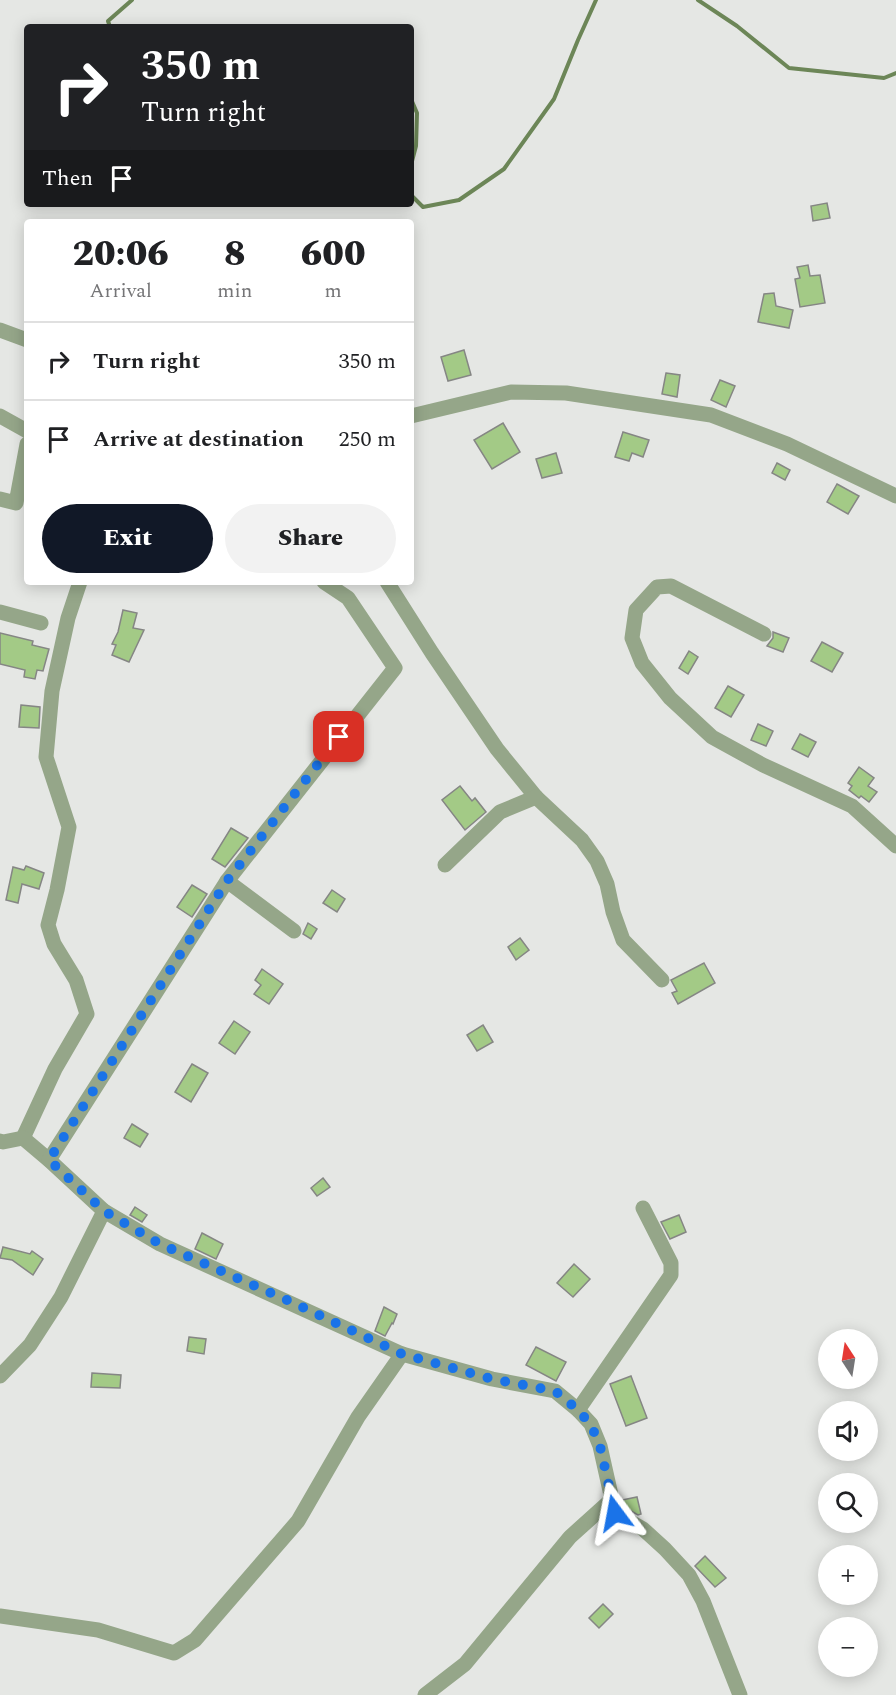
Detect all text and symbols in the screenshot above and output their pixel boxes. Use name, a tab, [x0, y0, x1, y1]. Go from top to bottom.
text: 350 m	[141, 35, 260, 98]
icon: right	[42, 48, 120, 126]
text: Turn right	[141, 92, 266, 134]
text: Then	[42, 162, 93, 195]
icon: arrive	[105, 162, 138, 195]
text: 20:06	[72, 227, 169, 282]
text: 8	[224, 227, 246, 282]
text: 600	[301, 227, 366, 282]
text: Arrival	[90, 276, 152, 306]
text: min	[217, 276, 252, 306]
text: m	[325, 276, 342, 306]
icon: right	[42, 345, 75, 378]
text: Turn right	[93, 345, 200, 378]
text: 350 m	[339, 345, 396, 378]
icon: arrive	[42, 423, 75, 456]
text: Arrive at destination	[93, 423, 304, 456]
text: 250 m	[339, 423, 396, 456]
button: Exit	[42, 504, 213, 573]
button: Share	[225, 504, 396, 573]
pin	[313, 711, 364, 762]
icon: arrive	[322, 720, 355, 753]
north arrow	[818, 1329, 878, 1389]
map controls	[818, 1329, 878, 1677]
button: sound	[818, 1401, 878, 1461]
button: search	[818, 1473, 878, 1533]
position arrow	[583, 1481, 647, 1545]
button: +	[818, 1545, 878, 1605]
button: −	[818, 1617, 878, 1677]

